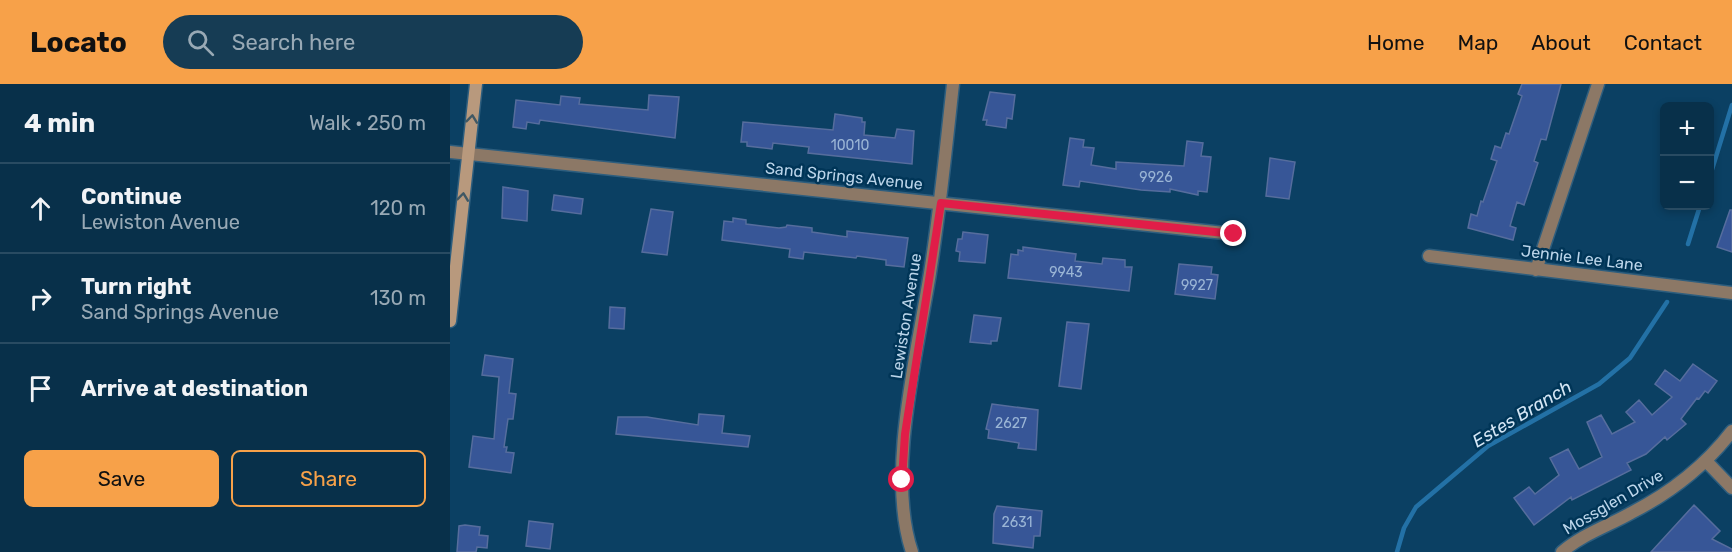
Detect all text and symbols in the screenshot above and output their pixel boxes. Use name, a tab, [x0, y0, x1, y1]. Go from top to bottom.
search box	[163, 15, 583, 69]
text: Locato	[30, 26, 127, 59]
icon: search	[184, 26, 217, 59]
text: Search here	[232, 29, 355, 56]
text: Home	[1367, 30, 1424, 55]
text: Map	[1457, 30, 1498, 55]
text: About	[1531, 30, 1591, 55]
text: Contact	[1624, 30, 1702, 55]
map controls	[1660, 102, 1714, 210]
button: +	[1660, 102, 1714, 156]
text: 4 min	[24, 108, 95, 139]
text: Walk · 250 m	[309, 111, 426, 135]
one-way arrow	[465, 115, 478, 124]
house number: 10010	[831, 137, 869, 154]
button: −	[1660, 156, 1714, 210]
street label: Sand Springs Avenue	[764, 158, 924, 194]
house number: 9926	[1139, 169, 1173, 186]
text: Continue	[81, 183, 182, 210]
icon: ahead	[24, 192, 57, 225]
one-way arrow	[456, 193, 469, 202]
text: 120 m	[370, 196, 426, 220]
text: Lewiston Avenue	[81, 210, 240, 234]
route end	[1220, 220, 1246, 246]
street label: Jennie Lee Lane	[1520, 241, 1644, 275]
street label: Lewiston Avenue	[887, 252, 925, 380]
house number: 9943	[1049, 264, 1083, 281]
text: Turn right	[81, 273, 191, 300]
house number: 9927	[1181, 277, 1213, 294]
icon: right	[24, 282, 57, 315]
text: 130 m	[370, 286, 426, 310]
text: Sand Springs Avenue	[81, 300, 279, 324]
icon: arrive	[24, 372, 57, 405]
text: Arrive at destination	[81, 375, 308, 402]
water label: Estes Branch	[1468, 376, 1576, 452]
house number: 2627	[995, 415, 1027, 432]
button: Save	[24, 450, 219, 507]
button: Share	[231, 450, 426, 507]
route start	[888, 466, 914, 492]
street label: Mossglen Drive	[1559, 466, 1667, 538]
house number: 2631	[1002, 514, 1032, 531]

